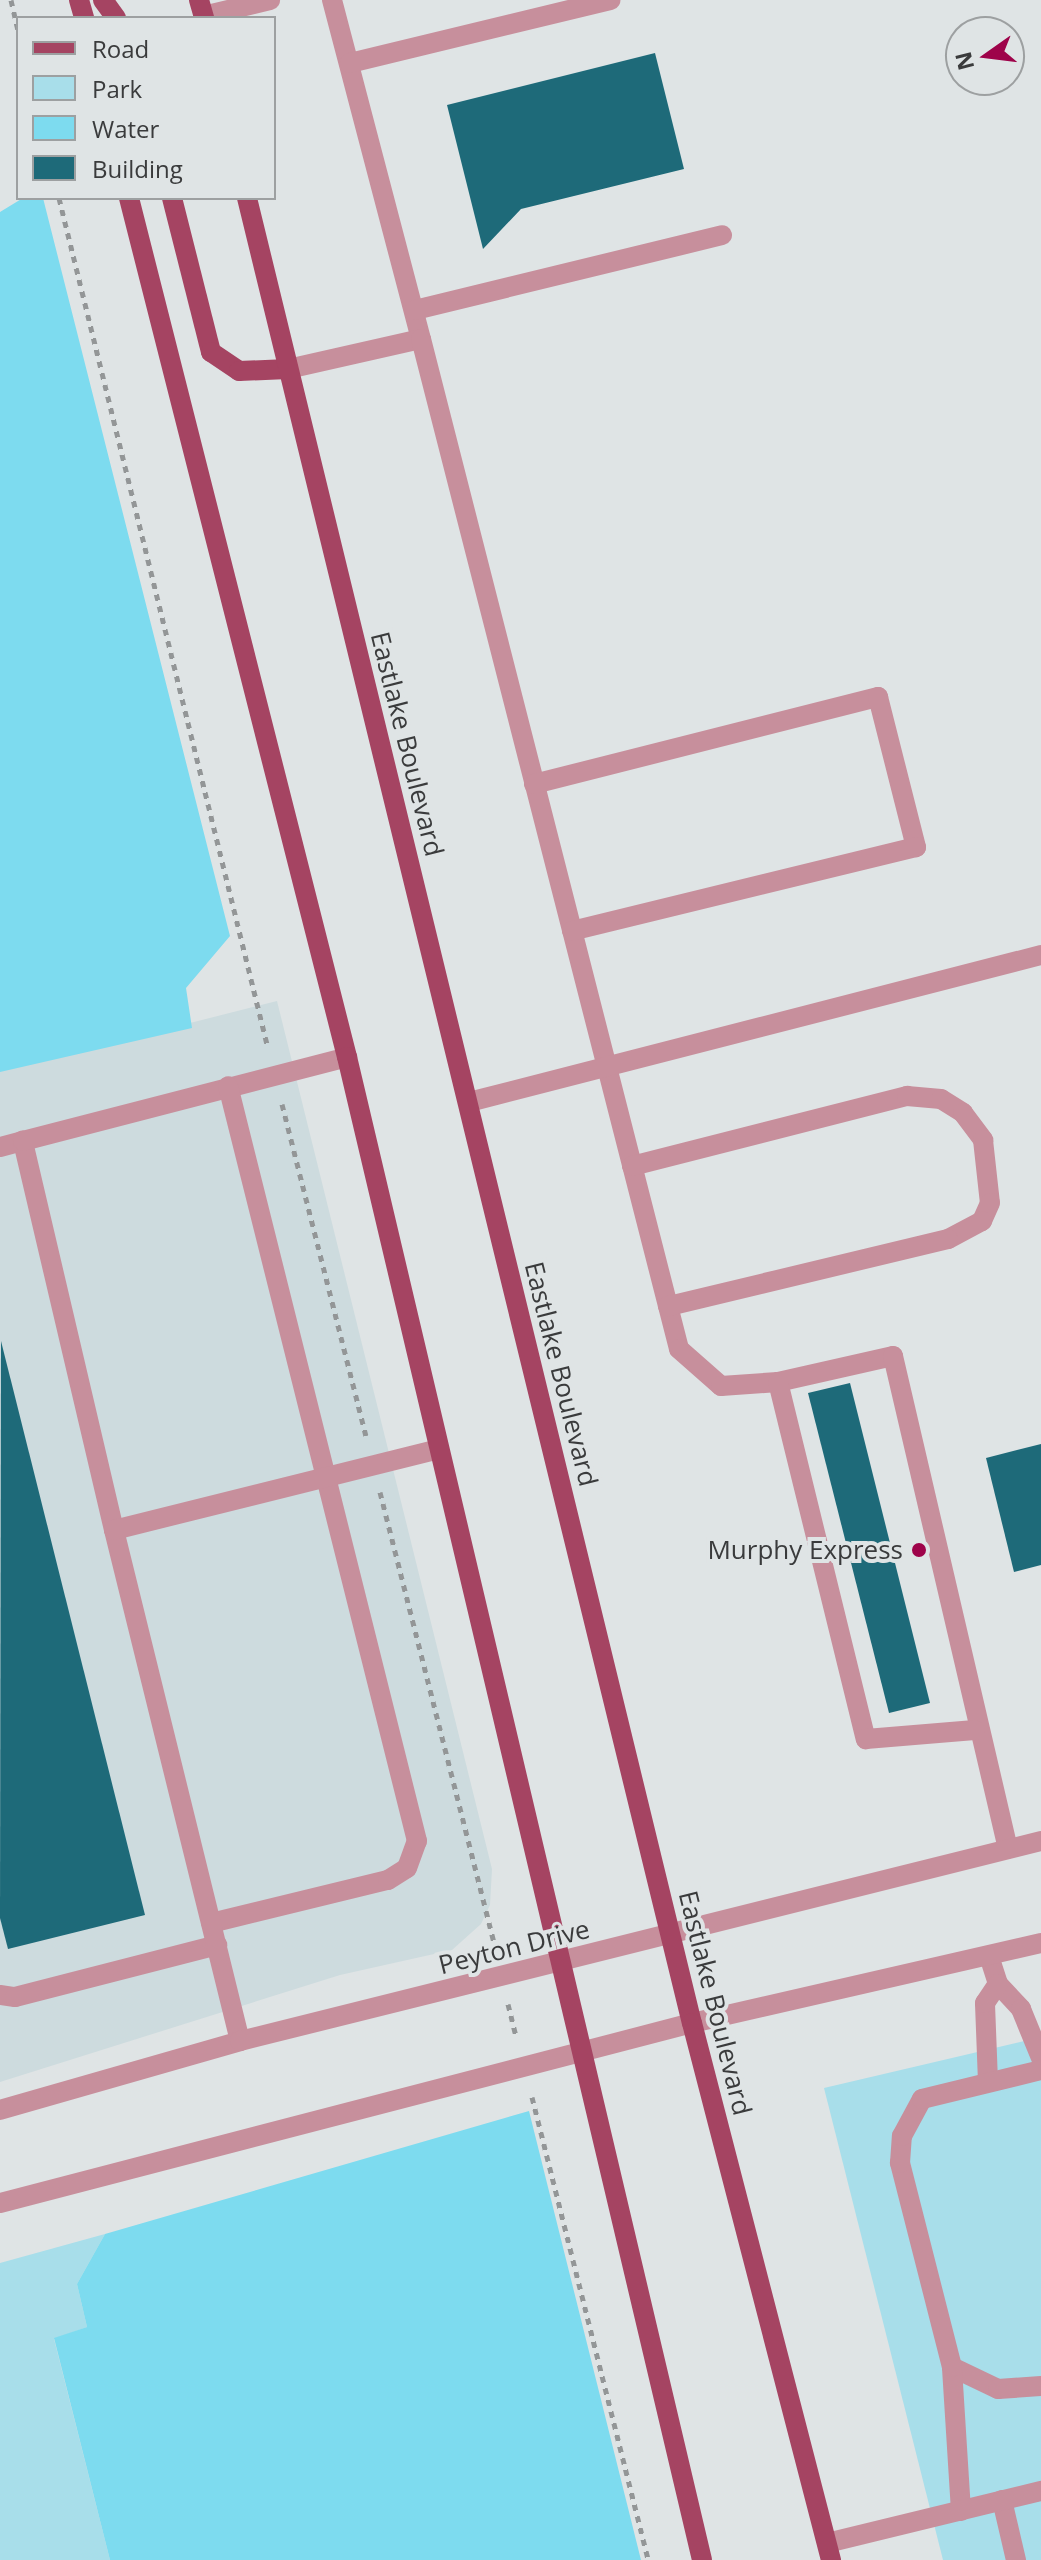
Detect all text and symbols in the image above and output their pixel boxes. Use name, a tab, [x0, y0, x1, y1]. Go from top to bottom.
legend	[16, 16, 276, 200]
north arrow	[945, 16, 1025, 96]
text: Road	[92, 32, 149, 65]
text: N	[947, 49, 980, 74]
text: Park	[92, 72, 142, 105]
text: Water	[92, 112, 159, 145]
text: Building	[92, 152, 183, 185]
street label: Eastlake Boulevard	[364, 629, 450, 859]
street label: Eastlake Boulevard	[518, 1259, 604, 1489]
place label: Murphy Express	[707, 1534, 903, 1566]
marker: Murphy Express	[910, 1541, 928, 1559]
street label: Eastlake Boulevard	[672, 1888, 758, 2118]
street label: Peyton Drive	[435, 1913, 593, 1981]

